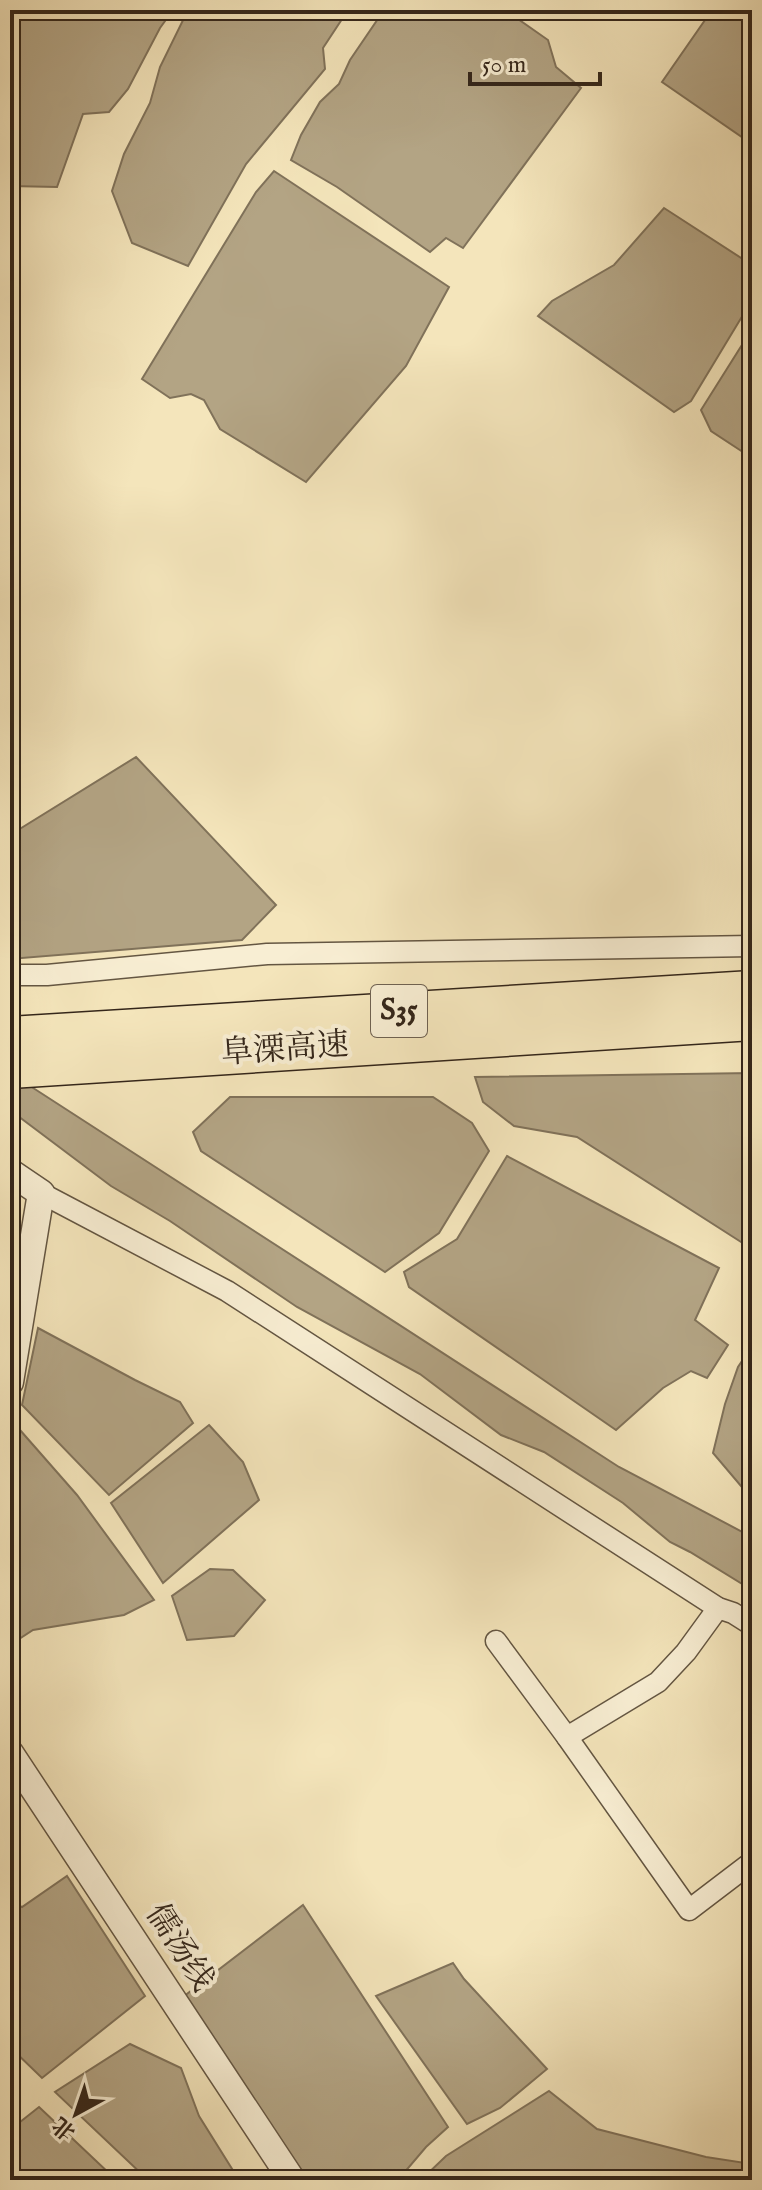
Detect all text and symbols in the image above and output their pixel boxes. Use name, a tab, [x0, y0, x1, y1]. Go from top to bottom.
scale bar	[470, 36, 600, 86]
text: 50 m	[482, 50, 526, 81]
road number: S35	[371, 985, 427, 1037]
street label: 阜溧高速	[220, 1025, 350, 1075]
street label: 儒汤线	[136, 1897, 222, 1999]
north arrow	[36, 2074, 116, 2154]
text: 北	[47, 2110, 82, 2146]

